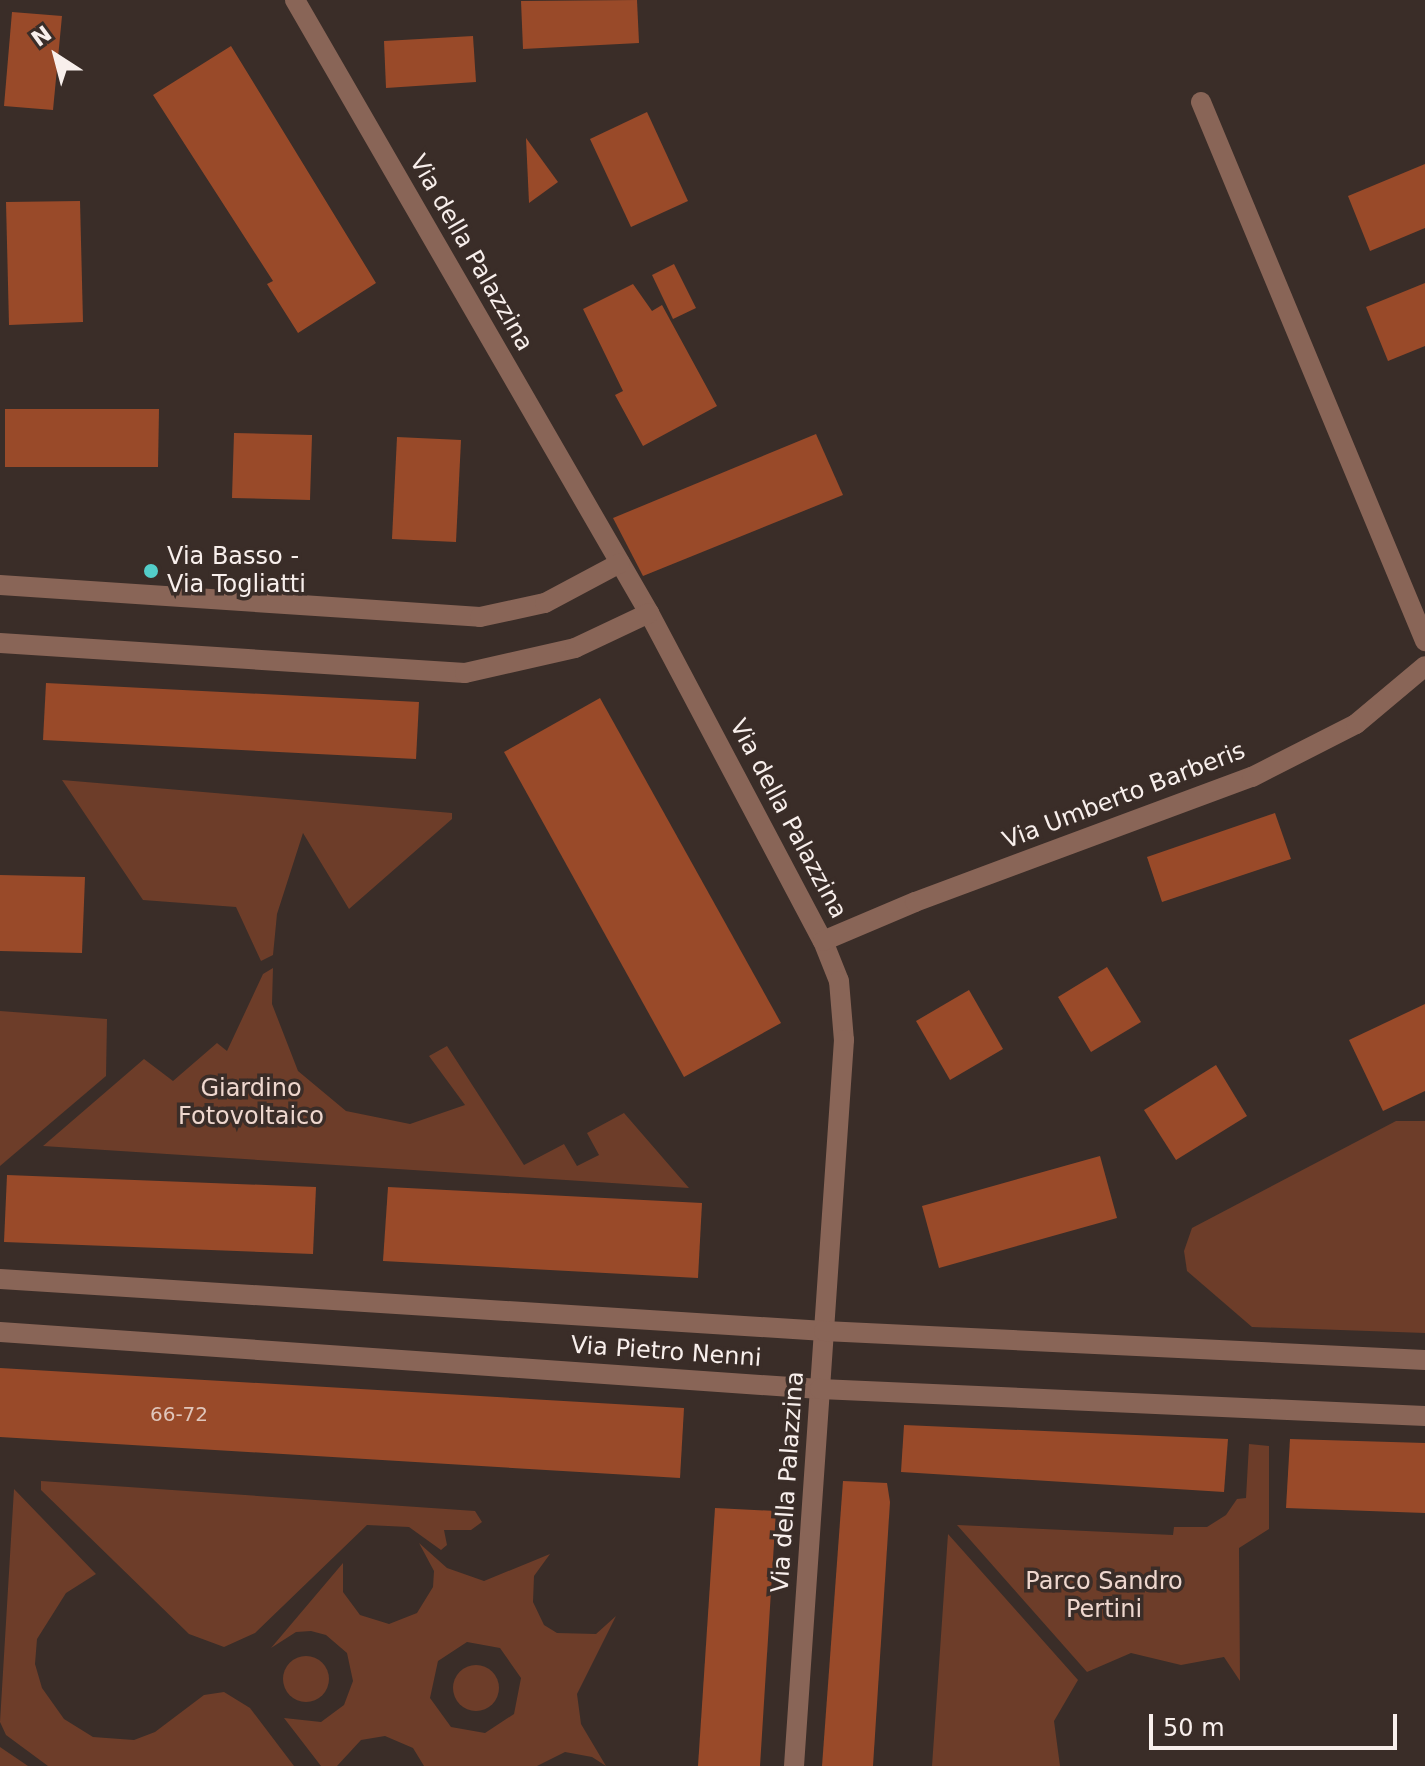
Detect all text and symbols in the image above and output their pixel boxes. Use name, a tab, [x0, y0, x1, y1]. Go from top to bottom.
north arrow	[16, 16, 96, 96]
text: N	[27, 21, 56, 52]
street label: Via della Palazzina	[403, 150, 539, 356]
place label: Via Basso - Via Togliatti	[167, 543, 306, 599]
marker: Via Basso - Via Togliatti	[142, 562, 160, 580]
street label: Via della Palazzina	[723, 714, 853, 924]
street label: Via Umberto Barberis	[999, 736, 1249, 856]
park label: Giardino Fotovoltaico	[178, 1075, 324, 1131]
street label: Via Pietro Nenni	[570, 1331, 762, 1373]
street label: Via della Palazzina	[766, 1370, 810, 1594]
house number: 66-72	[150, 1402, 208, 1426]
park label: Parco Sandro Pertini	[1025, 1568, 1183, 1624]
scale bar	[1153, 1698, 1401, 1748]
text: 50 m	[1163, 1714, 1225, 1742]

